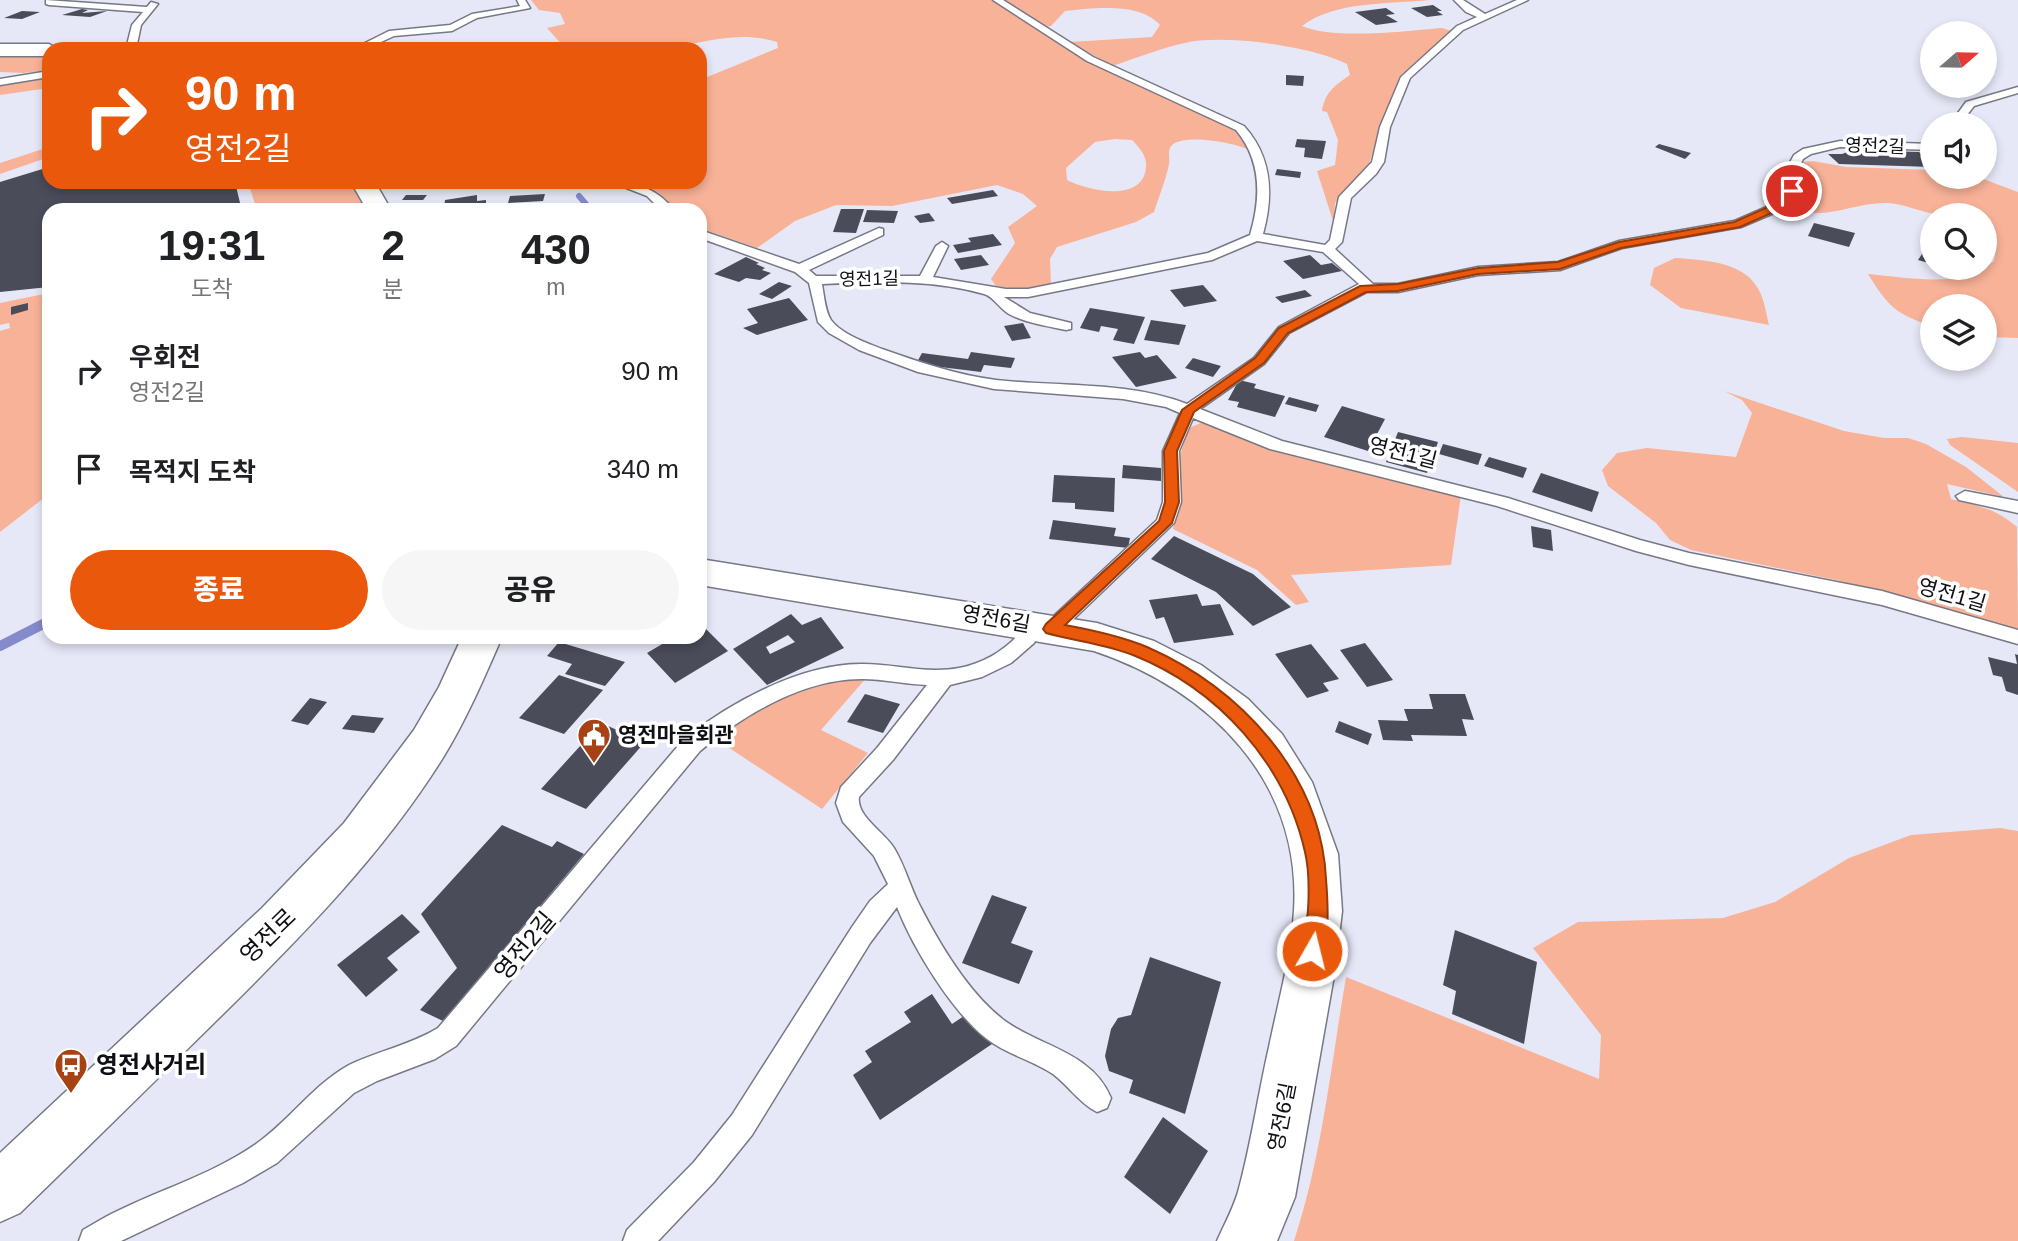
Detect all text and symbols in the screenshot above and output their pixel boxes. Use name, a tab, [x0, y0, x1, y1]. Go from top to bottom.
north arrow	[1920, 21, 1997, 98]
map controls	[1920, 21, 1997, 371]
text: 90 m	[185, 66, 297, 120]
icon: right	[70, 70, 161, 161]
button: sound	[1920, 112, 1997, 189]
text: 영전2길	[185, 131, 291, 167]
street label: 영전2길	[1845, 135, 1905, 157]
pin	[1762, 161, 1822, 221]
icon: arrive	[1773, 172, 1811, 210]
button: search	[1920, 203, 1997, 280]
text: 19:31	[158, 222, 265, 269]
text: 2	[381, 222, 405, 269]
text: 430	[521, 226, 591, 273]
street label: 영전1길	[839, 268, 899, 290]
text: m	[546, 274, 566, 300]
text: 도착	[191, 276, 233, 302]
text: 분	[383, 276, 404, 302]
button: layers	[1920, 294, 1997, 371]
text: 우회전	[129, 342, 201, 372]
icon: right	[70, 352, 108, 390]
text: 90 m	[621, 356, 679, 386]
text: 영전2길	[129, 379, 205, 405]
street label: 영전1길	[1367, 433, 1440, 472]
icon: arrive	[70, 450, 108, 488]
text: 340 m	[607, 454, 679, 484]
text: 목적지 도착	[129, 457, 256, 487]
button: 종료	[70, 550, 368, 630]
button: 공유	[382, 550, 679, 630]
street label: 영전1길	[1915, 574, 1989, 615]
street label: 영전6길	[960, 601, 1032, 636]
public building icon: 영전마을회관	[575, 716, 613, 765]
place label: 영전마을회관	[618, 723, 734, 746]
street label: 영전로	[234, 903, 301, 968]
street label: 영전2길	[489, 907, 561, 985]
position arrow	[1275, 914, 1349, 988]
bus stop icon: 영전사거리	[52, 1046, 90, 1095]
place label: 영전사거리	[96, 1051, 206, 1078]
street label: 영전6길	[1264, 1081, 1299, 1153]

